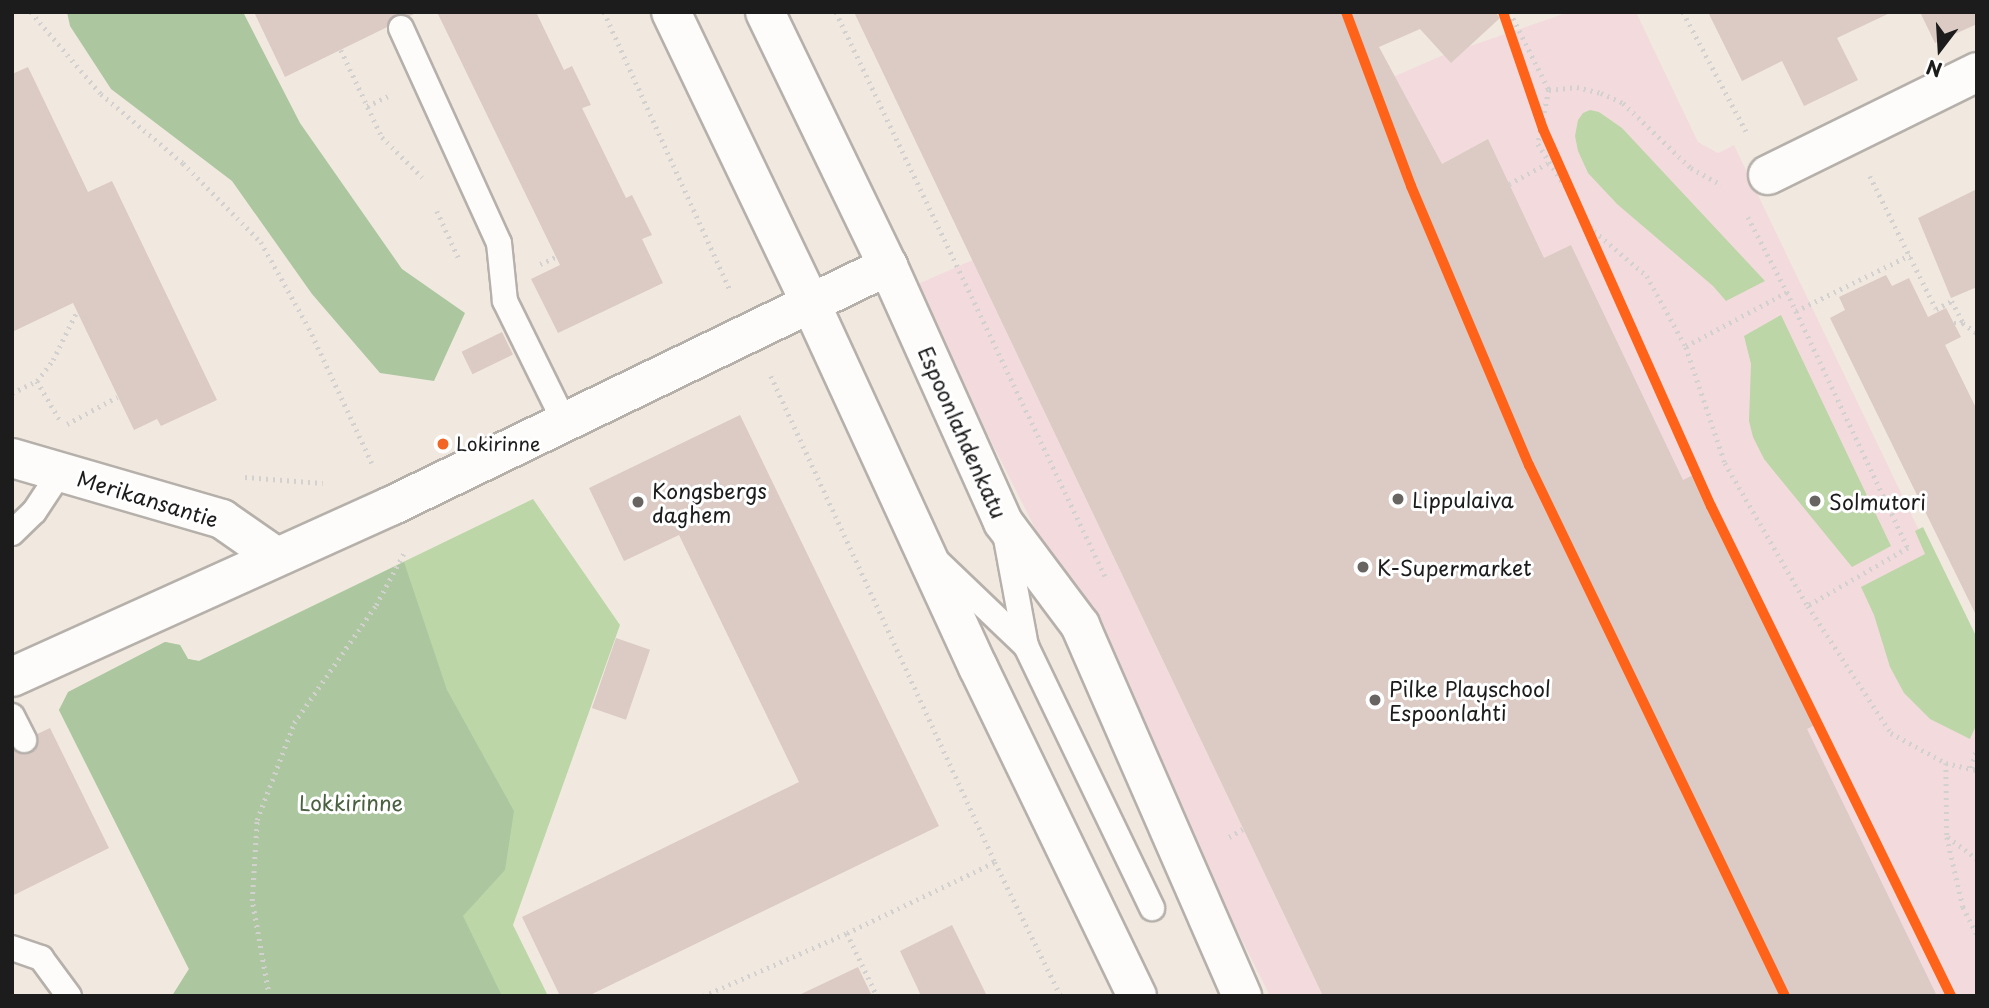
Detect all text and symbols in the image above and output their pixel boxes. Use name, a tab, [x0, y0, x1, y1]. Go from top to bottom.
north arrow	[1905, 14, 1975, 84]
text: N	[1923, 53, 1945, 85]
street label: Espoonlahdenkatu	[914, 342, 1012, 522]
place label: Lokirinne	[456, 433, 540, 455]
marker: Lokirinne	[436, 437, 450, 451]
street label: Merikansantie	[74, 465, 222, 531]
place label: Kongsbergs daghem	[652, 477, 767, 527]
place label: Lippulaiva	[1412, 486, 1514, 512]
place label: Solmutori	[1829, 488, 1926, 514]
marker: Lippulaiva	[1390, 491, 1406, 507]
marker: Solmutori	[1807, 493, 1823, 509]
marker: Kongsbergs daghem	[630, 494, 646, 510]
place label: K-Supermarket	[1377, 554, 1532, 580]
marker: K-Supermarket	[1355, 559, 1371, 575]
place label: Pilke Playschool Espoonlahti	[1389, 675, 1551, 725]
marker: Pilke Playschool Espoonlahti	[1367, 692, 1383, 708]
park label: Lokkirinne	[299, 789, 403, 815]

